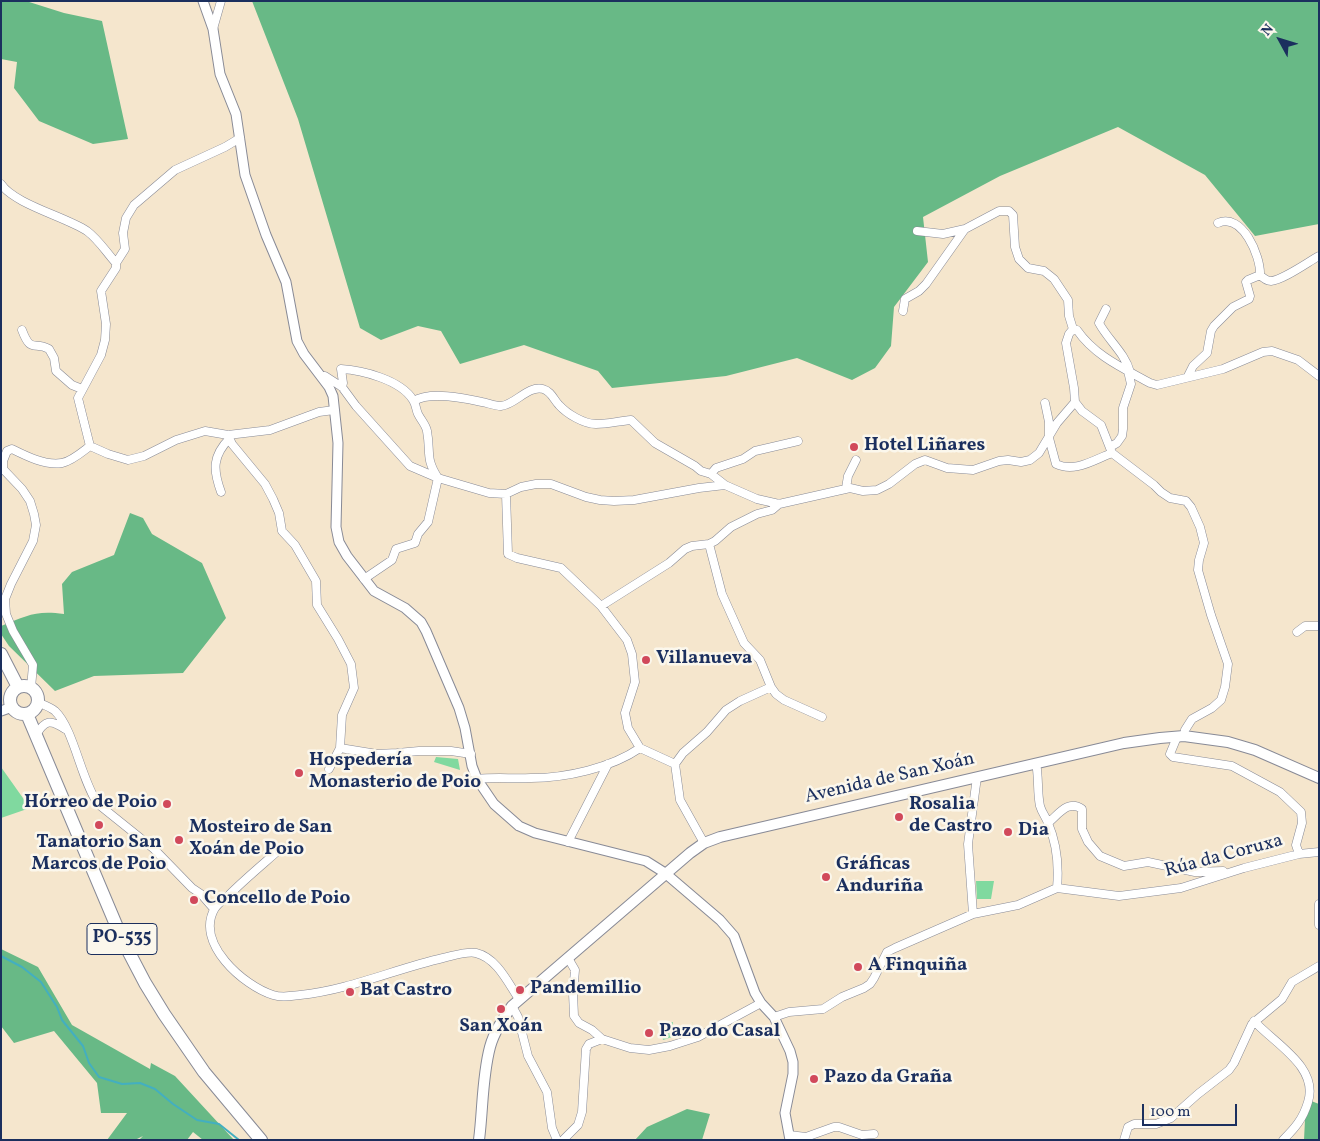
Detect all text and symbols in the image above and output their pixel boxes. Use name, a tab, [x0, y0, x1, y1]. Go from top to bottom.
north arrow	[1255, 15, 1305, 65]
text: N	[1257, 20, 1279, 40]
place label: Hotel Liñares	[864, 436, 985, 458]
marker: Hotel Liñares	[848, 441, 860, 453]
place label: Villanueva	[656, 649, 752, 671]
marker: Villanueva	[640, 654, 652, 666]
street label: Avenida de San Xoán	[803, 748, 977, 810]
place label: Hospedería Monasterio de Poio	[309, 751, 481, 795]
marker: Hospedería Monasterio de Poio	[293, 767, 305, 779]
place label: Hórreo de Poio	[24, 793, 157, 815]
place label: Rosalia de Castro	[909, 795, 992, 839]
marker: Hórreo de Poio	[161, 798, 173, 810]
marker: Rosalia de Castro	[893, 811, 905, 823]
place label: Mosteiro de San Xoán de Poio	[189, 818, 332, 862]
marker: Tanatorio San Marcos de Poio	[93, 819, 105, 831]
place label: Dia	[1018, 821, 1049, 843]
marker: Dia	[1002, 826, 1014, 838]
street label: Rúa da Coruxa	[1162, 830, 1286, 884]
place label: Tanatorio San Marcos de Poio	[32, 833, 166, 877]
marker: Mosteiro de San Xoán de Poio	[173, 834, 185, 846]
place label: Gráficas Anduriña	[836, 855, 923, 899]
marker: Gráficas Anduriña	[820, 871, 832, 883]
place label: Concello de Poio	[204, 889, 350, 911]
marker: Concello de Poio	[188, 894, 200, 906]
road number: PO-535	[87, 924, 157, 954]
place label: A Finquiña	[868, 956, 967, 978]
marker: A Finquiña	[852, 961, 864, 973]
place label: Pandemillio	[530, 979, 641, 1001]
place label: Bat Castro	[360, 981, 452, 1003]
marker: Pandemillio	[514, 984, 526, 996]
marker: Bat Castro	[344, 986, 356, 998]
marker: San Xoán	[495, 1003, 507, 1015]
place label: San Xoán	[459, 1017, 543, 1039]
place label: Pazo do Casal	[659, 1022, 780, 1044]
marker: Pazo do Casal	[643, 1027, 655, 1039]
place label: Pazo da Graña	[824, 1068, 952, 1090]
marker: Pazo da Graña	[808, 1073, 820, 1085]
scale bar	[1145, 1094, 1240, 1126]
text: 100 m	[1150, 1102, 1190, 1123]

